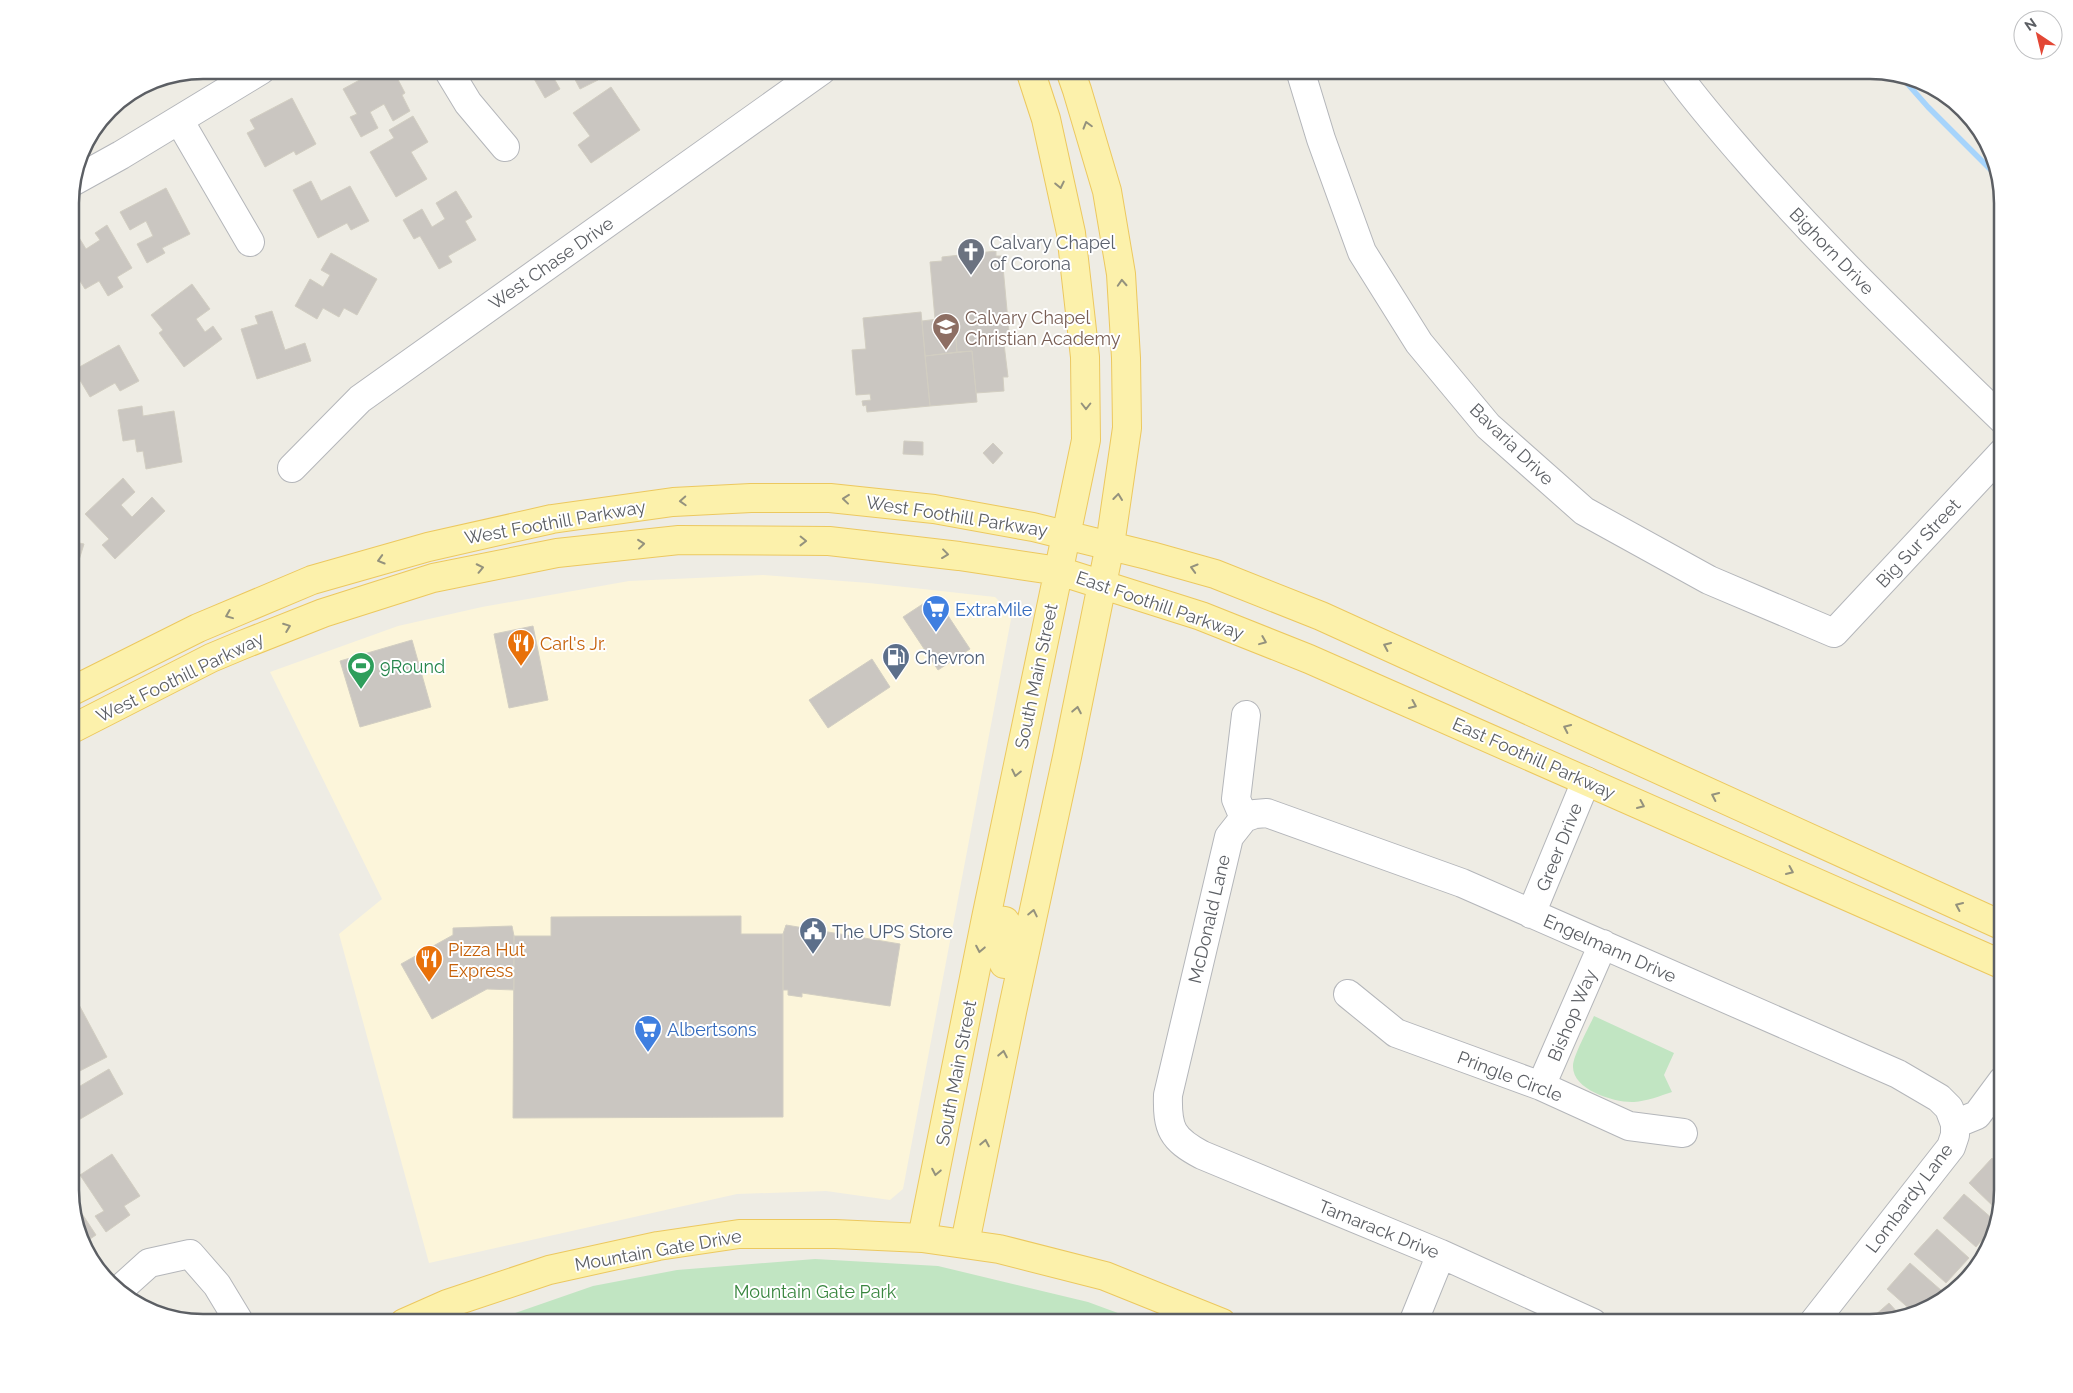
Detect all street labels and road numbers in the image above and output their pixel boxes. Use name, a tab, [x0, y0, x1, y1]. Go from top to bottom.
street label: Bighorn Drive	[1785, 203, 1879, 299]
street label: West Chase Drive	[485, 212, 618, 314]
street label: Bavaria Drive	[1466, 399, 1559, 489]
street label: West Foothill Parkway	[865, 491, 1050, 541]
street label: Big Sur Street	[1872, 494, 1964, 592]
street label: West Foothill Parkway	[463, 496, 647, 548]
street label: East Foothill Parkway	[1073, 566, 1247, 644]
street label: South Main Street	[1010, 602, 1062, 750]
street label: West Foothill Parkway	[93, 627, 267, 727]
street label: East Foothill Parkway	[1449, 713, 1619, 803]
street label: Greer Drive	[1532, 799, 1586, 894]
street label: McDonald Lane	[1184, 852, 1234, 985]
street label: Engelmann Drive	[1540, 909, 1680, 987]
street label: Bishop Way	[1543, 966, 1601, 1064]
street label: South Main Street	[932, 998, 980, 1148]
street label: Pringle Circle	[1455, 1046, 1566, 1106]
street label: Lombardy Lane	[1861, 1139, 1957, 1257]
street label: Tamarack Drive	[1316, 1195, 1443, 1263]
street label: Mountain Gate Drive	[573, 1225, 743, 1275]

